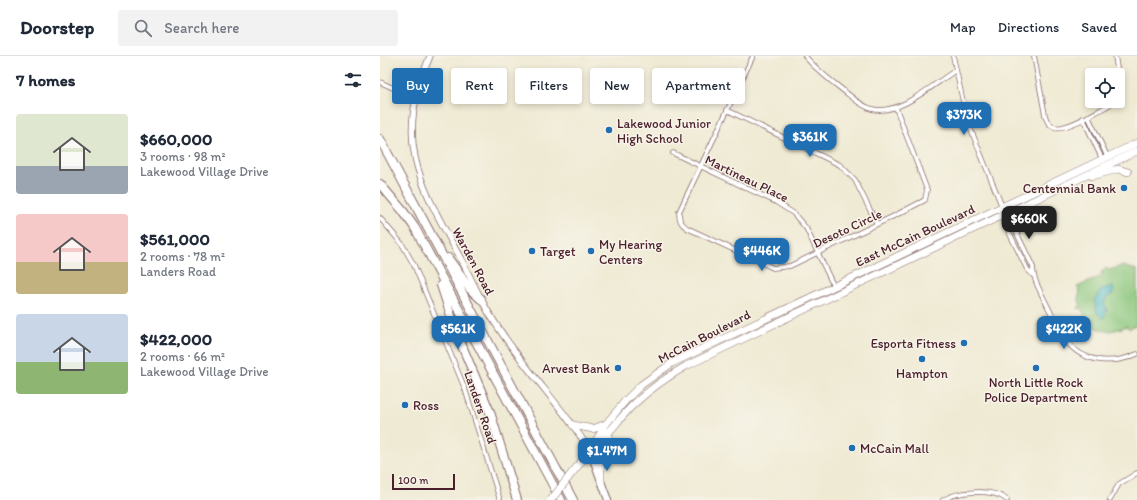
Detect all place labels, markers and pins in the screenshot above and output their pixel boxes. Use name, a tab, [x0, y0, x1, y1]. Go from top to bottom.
pin: $373K	[936, 102, 992, 136]
place label: Lakewood Junior High School	[617, 116, 711, 146]
pin: $361K	[782, 124, 838, 158]
marker: Lakewood Junior High School	[604, 125, 614, 135]
place label: Centennial Bank	[1023, 181, 1116, 196]
marker: Centennial Bank	[1119, 183, 1129, 193]
pin: $660K	[1001, 206, 1057, 240]
place label: My Hearing Centers	[599, 237, 662, 267]
pin: $446K	[734, 238, 790, 272]
place label: Target	[540, 244, 576, 259]
marker: Target	[527, 246, 537, 256]
marker: My Hearing Centers	[586, 246, 596, 256]
pin: $561K	[430, 316, 486, 350]
pin: $422K	[1036, 316, 1092, 350]
place label: Esporta Fitness	[871, 336, 956, 351]
marker: Esporta Fitness	[959, 338, 969, 348]
marker: Hampton	[917, 354, 927, 364]
place label: Arvest Bank	[542, 361, 610, 376]
marker: Arvest Bank	[613, 363, 623, 373]
marker: North Little Rock Police Department	[1031, 363, 1041, 373]
place label: Hampton	[896, 366, 949, 381]
place label: North Little Rock Police Department	[984, 375, 1088, 405]
place label: Ross	[413, 398, 439, 413]
marker: Ross	[400, 400, 410, 410]
pin: $1.47M	[574, 438, 640, 472]
place label: McCain Mall	[860, 441, 929, 456]
marker: McCain Mall	[847, 443, 857, 453]

